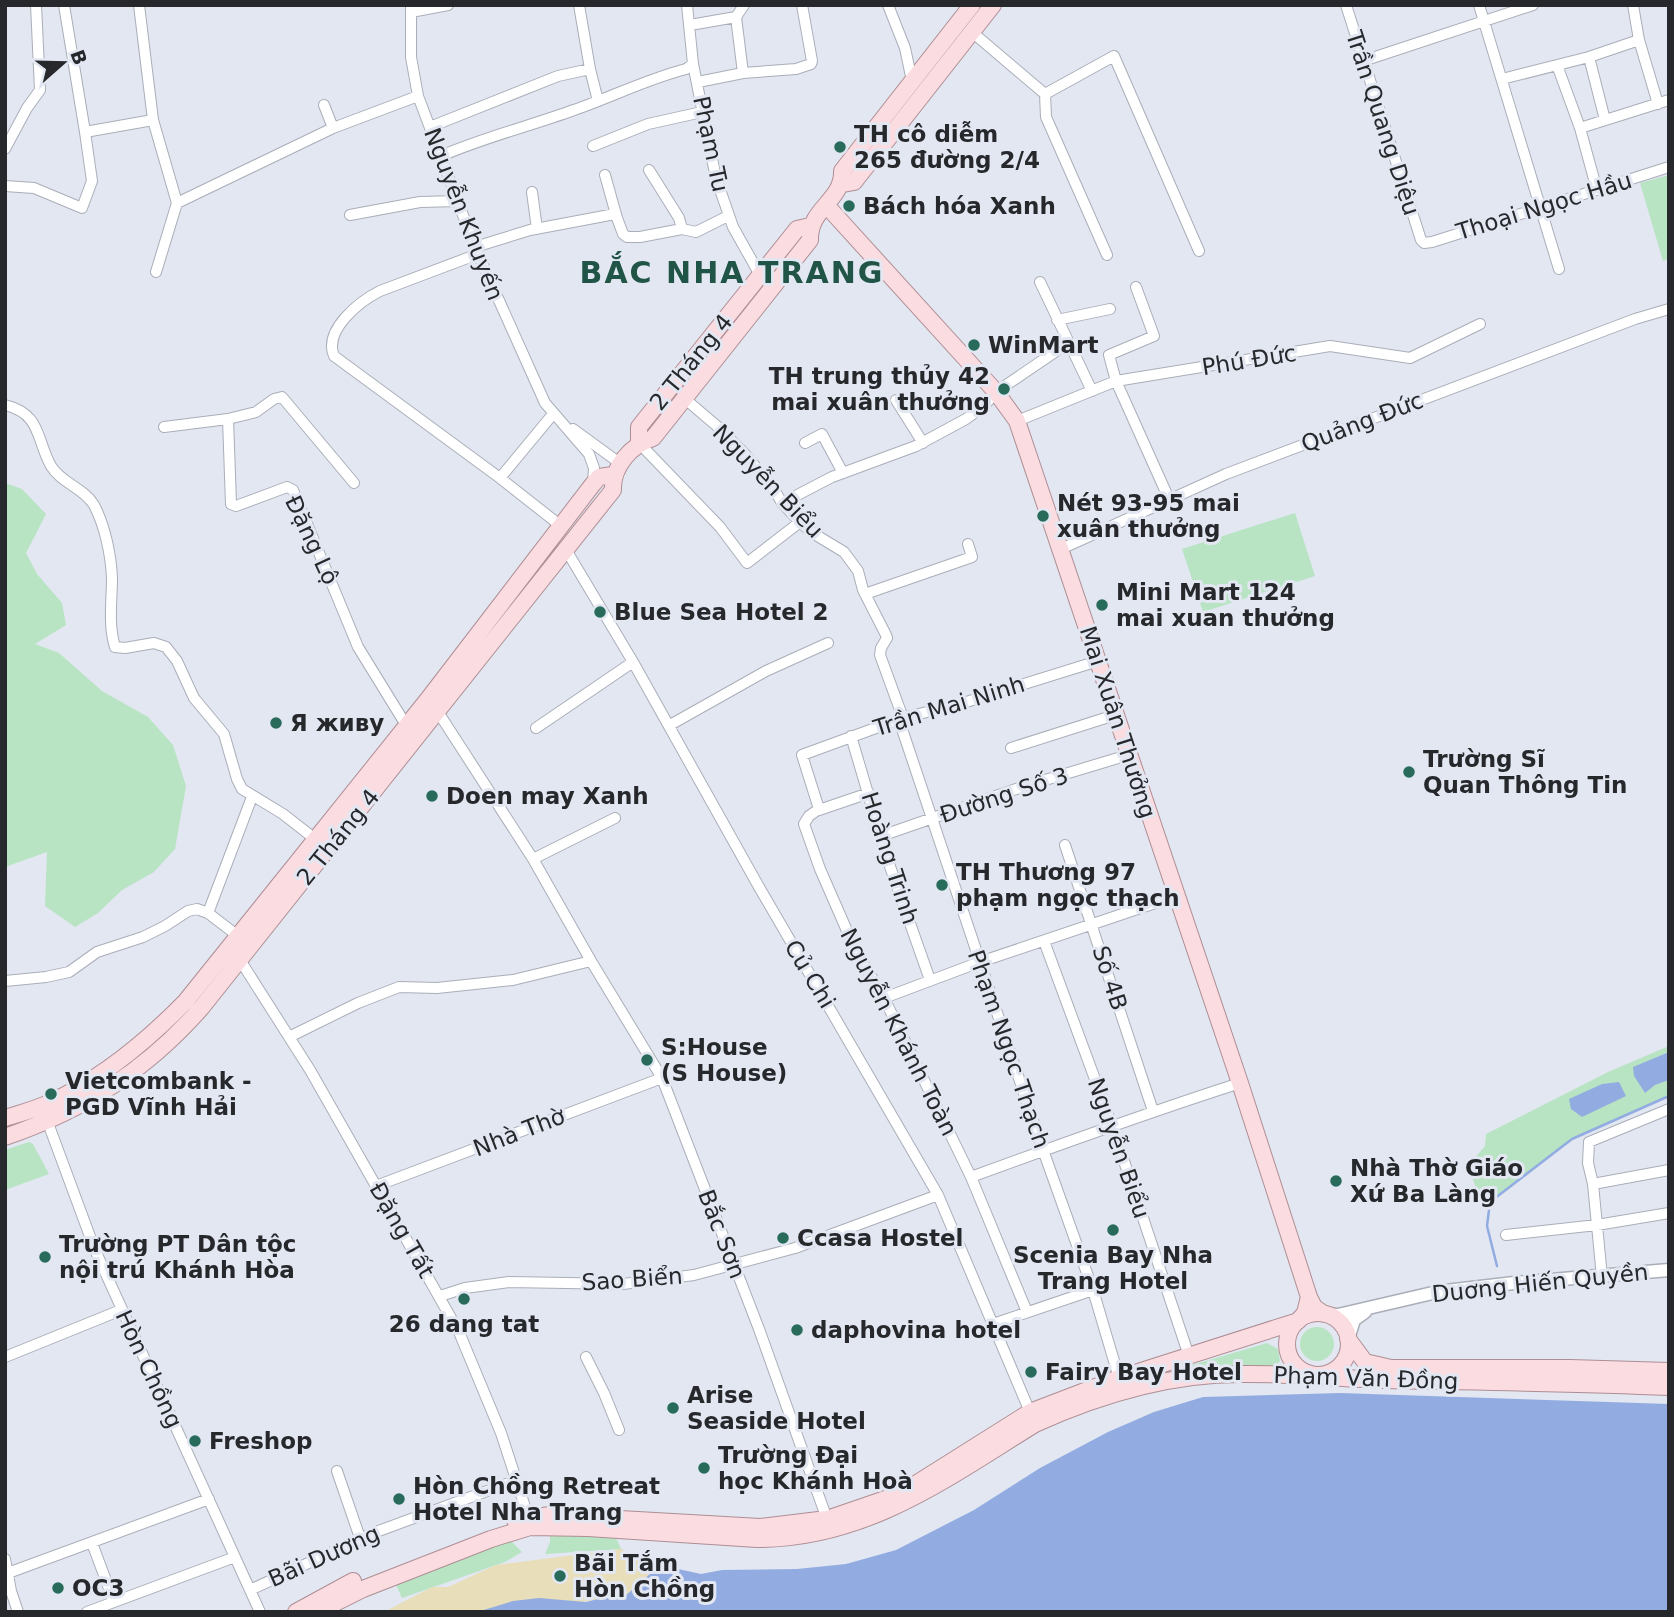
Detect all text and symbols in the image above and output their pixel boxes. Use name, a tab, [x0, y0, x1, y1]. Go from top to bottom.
street label: Trần Quang Diệu	[1341, 27, 1425, 218]
north arrow	[28, 28, 98, 98]
text: B	[66, 47, 92, 68]
street label: Phạm Tu	[688, 94, 734, 194]
place label: TH cô diễm 265 đường 2/4	[854, 121, 1040, 173]
street label: Nguyễn Khuyến	[419, 124, 510, 304]
marker: TH cô diễm 265 đường 2/4	[832, 139, 848, 155]
street label: Thoại Ngọc Hầu	[1452, 167, 1635, 245]
place label: Bách hóa Xanh	[863, 193, 1056, 219]
marker: Bách hóa Xanh	[841, 198, 857, 214]
district label: BẮC NHA TRANG	[580, 251, 884, 290]
street label: 2 Tháng 4	[644, 309, 738, 415]
place label: WinMart	[988, 332, 1098, 358]
marker: WinMart	[966, 337, 982, 353]
street label: Phú Đức	[1200, 340, 1298, 380]
place label: TH trung thủy 42 mai xuân thưởng	[769, 363, 990, 415]
marker: TH trung thủy 42 mai xuân thưởng	[996, 381, 1012, 397]
street label: Quảng Đức	[1297, 387, 1427, 457]
street label: Nguyễn Biểu	[708, 418, 829, 543]
place label: Nét 93-95 mai xuân thưởng	[1057, 490, 1240, 542]
street label: Đặng Lộ	[280, 491, 344, 589]
marker: Nét 93-95 mai xuân thưởng	[1035, 508, 1051, 524]
place label: Mini Mart 124 mai xuan thưởng	[1116, 579, 1335, 631]
marker: Mini Mart 124 mai xuan thưởng	[1094, 597, 1110, 613]
place label: Blue Sea Hotel 2	[614, 599, 829, 625]
marker: Blue Sea Hotel 2	[592, 604, 608, 620]
street label: Mai Xuân Thưởng	[1075, 623, 1161, 821]
street label: Trần Mai Ninh	[869, 671, 1028, 742]
place label: Я живу	[290, 710, 384, 736]
marker: Я живу	[268, 715, 284, 731]
place label: Trường Sĩ Quan Thông Tin	[1423, 746, 1627, 798]
street label: Đường Số 3	[936, 762, 1072, 828]
marker: Trường Sĩ Quan Thông Tin	[1401, 764, 1417, 780]
place label: Doen may Xanh	[446, 783, 649, 809]
street label: 2 Tháng 4	[291, 784, 385, 890]
marker: Doen may Xanh	[424, 788, 440, 804]
street label: Hoàng Trinh	[856, 789, 924, 927]
place label: TH Thương 97 phạm ngọc thạch	[956, 859, 1180, 911]
marker: TH Thương 97 phạm ngọc thạch	[934, 877, 950, 893]
street label: Nguyễn Khánh Toàn	[835, 924, 963, 1140]
street label: Củ Chi	[780, 935, 840, 1013]
street label: Số 4B	[1087, 942, 1133, 1014]
street label: Phạm Ngọc Thạch	[963, 946, 1055, 1152]
place label: S:House (S House)	[661, 1034, 787, 1086]
marker: S:House (S House)	[639, 1052, 655, 1068]
place label: Vietcombank - PGD Vĩnh Hải	[65, 1068, 251, 1120]
street label: Nguyễn Biểu	[1083, 1074, 1156, 1222]
marker: Vietcombank - PGD Vĩnh Hải	[43, 1086, 59, 1102]
street label: Nhà Thờ	[470, 1103, 568, 1161]
place label: Nhà Thờ Giáo Xứ Ba Làng	[1350, 1155, 1523, 1207]
marker: Nhà Thờ Giáo Xứ Ba Làng	[1328, 1173, 1344, 1189]
street label: Đặng Tất	[364, 1178, 440, 1282]
street label: Bắc Sơn	[693, 1186, 751, 1282]
marker: Scenia Bay Nha Trang Hotel	[1105, 1222, 1121, 1238]
place label: Ccasa Hostel	[797, 1225, 963, 1251]
marker: Ccasa Hostel	[775, 1230, 791, 1246]
place label: Trường PT Dân tộc nội trú Khánh Hòa	[59, 1231, 297, 1283]
place label: Scenia Bay Nha Trang Hotel	[1013, 1242, 1213, 1294]
marker: Trường PT Dân tộc nội trú Khánh Hòa	[37, 1249, 53, 1265]
street label: Duơng Hiến Quyền	[1430, 1259, 1650, 1307]
street label: Sao Biển	[581, 1263, 683, 1295]
marker: 26 dang tat	[456, 1291, 472, 1307]
street label: Hòn Chồng	[110, 1306, 188, 1432]
place label: 26 dang tat	[389, 1311, 539, 1337]
place label: daphovina hotel	[811, 1317, 1021, 1343]
marker: daphovina hotel	[789, 1322, 805, 1338]
place label: Fairy Bay Hotel	[1045, 1359, 1242, 1385]
street label: Phạm Văn Đồng	[1273, 1362, 1459, 1394]
marker: Fairy Bay Hotel	[1023, 1364, 1039, 1380]
place label: Arise Seaside Hotel	[687, 1382, 866, 1434]
marker: Arise Seaside Hotel	[665, 1400, 681, 1416]
place label: Freshop	[209, 1428, 313, 1454]
marker: Freshop	[187, 1433, 203, 1449]
place label: Trường Đại học Khánh Hoà	[718, 1442, 913, 1494]
marker: Trường Đại học Khánh Hoà	[696, 1460, 712, 1476]
place label: Hòn Chồng Retreat Hotel Nha Trang	[413, 1473, 660, 1525]
marker: Hòn Chồng Retreat Hotel Nha Trang	[391, 1491, 407, 1507]
street label: Bãi Dương	[264, 1520, 384, 1592]
place label: Bãi Tắm Hòn Chồng	[574, 1550, 715, 1602]
marker: Bãi Tắm Hòn Chồng	[552, 1568, 568, 1584]
place label: OC3	[72, 1575, 124, 1601]
marker: OC3	[50, 1580, 66, 1596]

